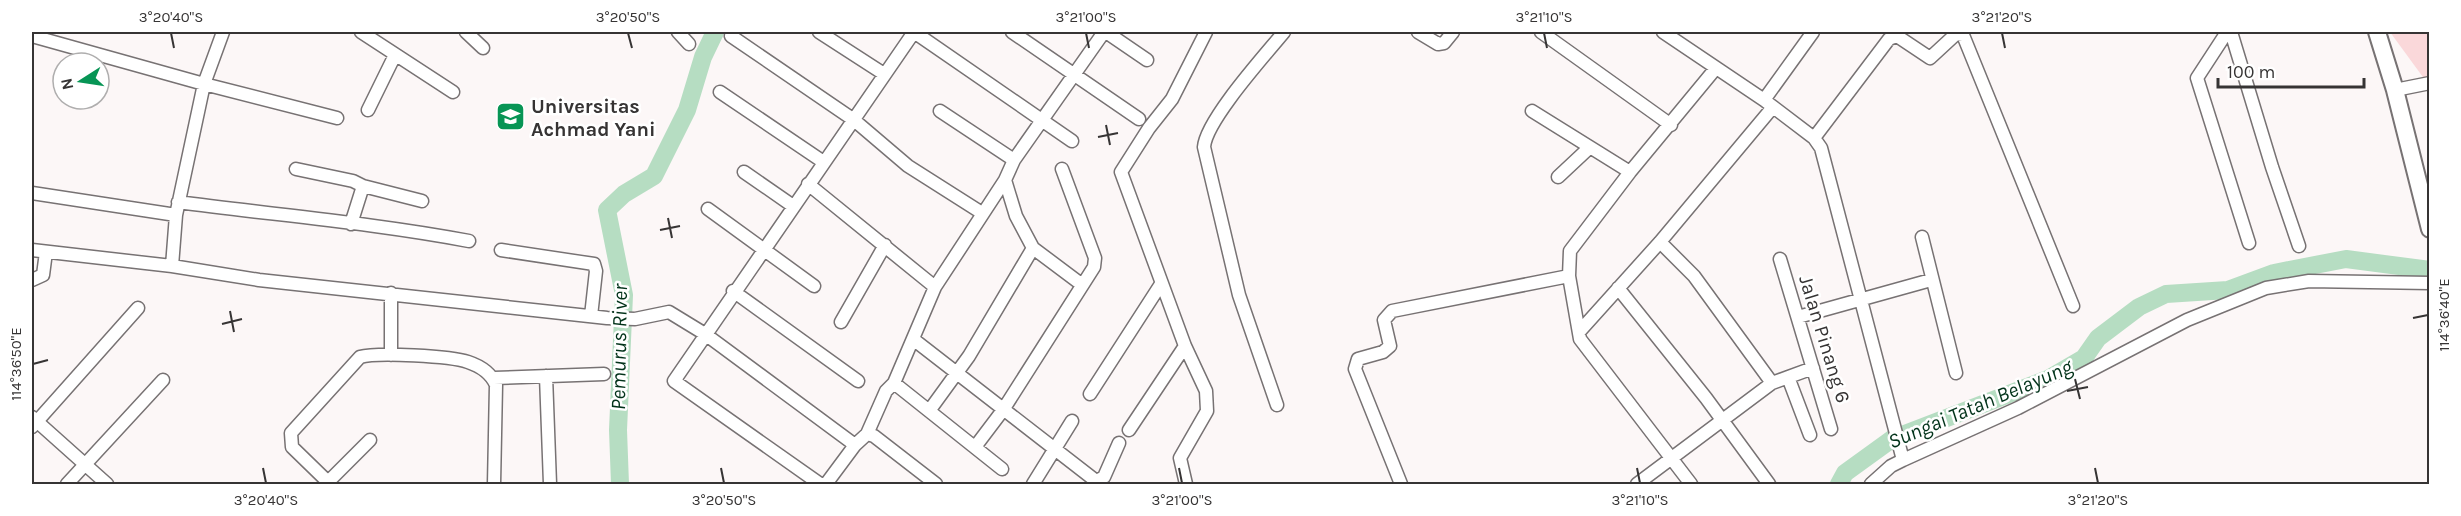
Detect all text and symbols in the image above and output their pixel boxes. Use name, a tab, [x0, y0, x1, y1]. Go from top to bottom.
text: 3°20'40"S	[139, 8, 203, 26]
text: 3°20'50"S	[596, 8, 660, 26]
text: 3°21'00"S	[1055, 8, 1117, 26]
text: 3°21'10"S	[1515, 8, 1573, 26]
text: 3°21'20"S	[1972, 8, 2032, 26]
north arrow	[51, 51, 111, 111]
scale bar	[2218, 51, 2364, 89]
text: 100 m	[2227, 61, 2275, 83]
text: N	[56, 76, 77, 92]
place label: Universitas Achmad Yani	[531, 95, 656, 141]
school or university icon: Universitas Achmad Yani	[494, 101, 526, 133]
street label: Jalan Pinang 6	[1794, 273, 1855, 406]
text: 114°36'40"E	[2435, 278, 2453, 352]
water label: Pemurus River	[606, 283, 632, 410]
text: 114°36'50"E	[7, 327, 25, 401]
water label: Sungai Tatah Belayung	[1884, 354, 2077, 454]
text: 3°20'40"S	[234, 491, 298, 509]
text: 3°20'50"S	[692, 491, 756, 509]
text: 3°21'00"S	[1151, 491, 1213, 509]
text: 3°21'10"S	[1611, 491, 1669, 509]
text: 3°21'20"S	[2068, 491, 2128, 509]

